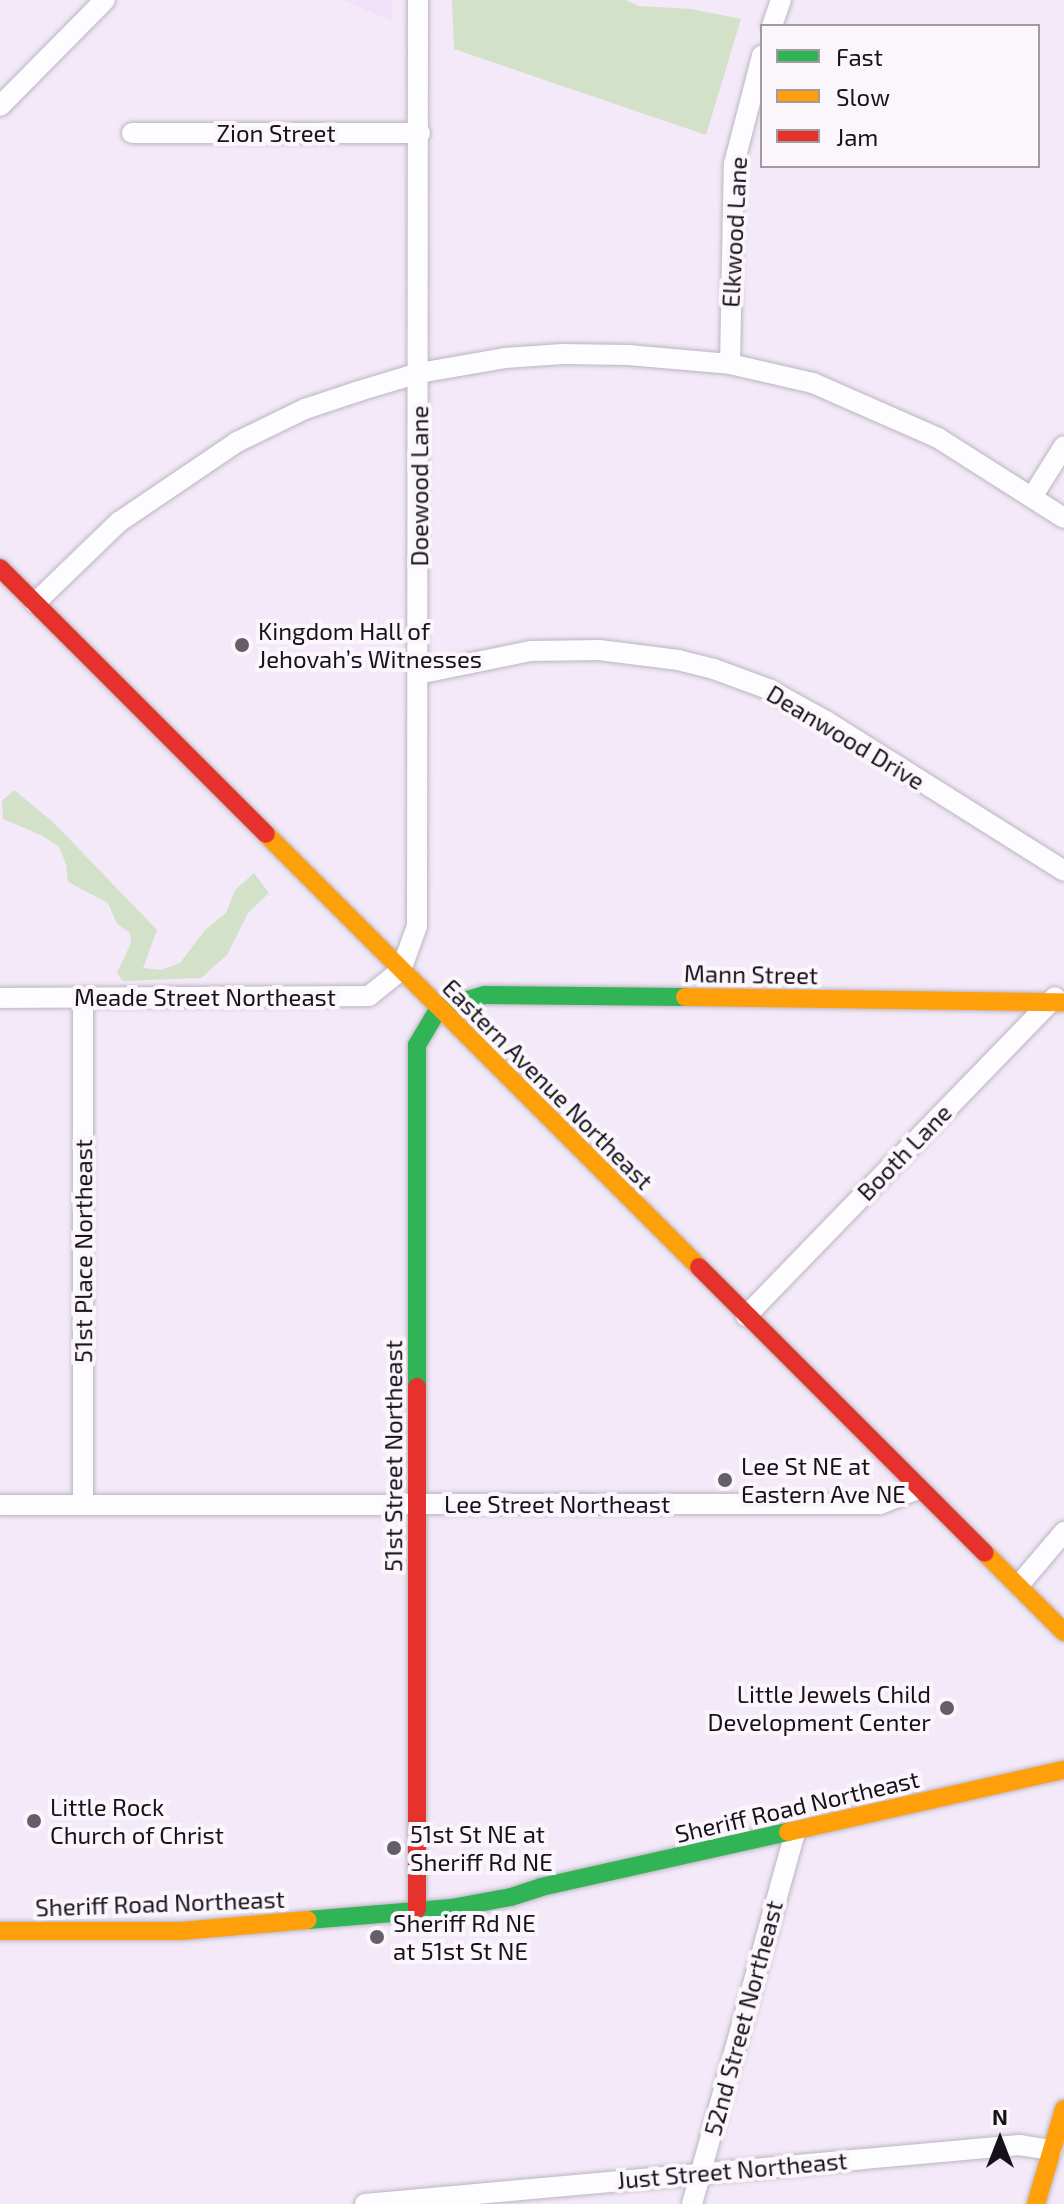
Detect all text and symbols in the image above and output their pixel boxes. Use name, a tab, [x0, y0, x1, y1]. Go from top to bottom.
legend	[760, 24, 1040, 168]
text: Fast	[836, 42, 883, 71]
text: Slow	[836, 82, 890, 111]
street label: Zion Street	[216, 119, 336, 147]
text: Jam	[836, 122, 878, 151]
street label: Elkwood Lane	[716, 156, 752, 308]
street label: Doewood Lane	[405, 406, 433, 566]
place label: Kingdom Hall of Jehovah’s Witnesses	[258, 617, 482, 673]
marker: Kingdom Hall of Jehovah’s Witnesses	[233, 636, 251, 654]
street label: Deanwood Drive	[762, 679, 930, 795]
street label: Mann Street	[684, 958, 818, 990]
street label: Eastern Avenue Northeast	[437, 973, 659, 1195]
street label: Meade Street Northeast	[74, 983, 336, 1011]
street label: Booth Lane	[851, 1098, 957, 1206]
street label: 51st Place Northeast	[69, 1139, 97, 1363]
street label: 51st Street Northeast	[379, 1340, 407, 1572]
place label: Lee St NE at Eastern Ave NE	[741, 1452, 906, 1508]
marker: Lee St NE at Eastern Ave NE	[716, 1471, 734, 1489]
street label: Lee Street Northeast	[444, 1490, 670, 1518]
place label: Little Jewels Child Development Center	[708, 1680, 931, 1736]
marker: Little Jewels Child Development Center	[938, 1699, 956, 1717]
street label: Sheriff Road Northeast	[672, 1764, 922, 1848]
place label: Little Rock Church of Christ	[50, 1793, 224, 1849]
marker: Little Rock Church of Christ	[25, 1812, 43, 1830]
place label: 51st St NE at Sheriff Rd NE	[410, 1820, 553, 1876]
marker: 51st St NE at Sheriff Rd NE	[385, 1839, 403, 1857]
street label: Sheriff Road Northeast	[35, 1884, 285, 1922]
street label: 52nd Street Northeast	[698, 1897, 788, 2139]
place label: Sheriff Rd NE at 51st St NE	[393, 1909, 536, 1965]
marker: Sheriff Rd NE at 51st St NE	[368, 1928, 386, 1946]
north arrow	[960, 2100, 1040, 2180]
text: N	[992, 2103, 1008, 2129]
street label: Just Street Northeast	[616, 2146, 848, 2194]

